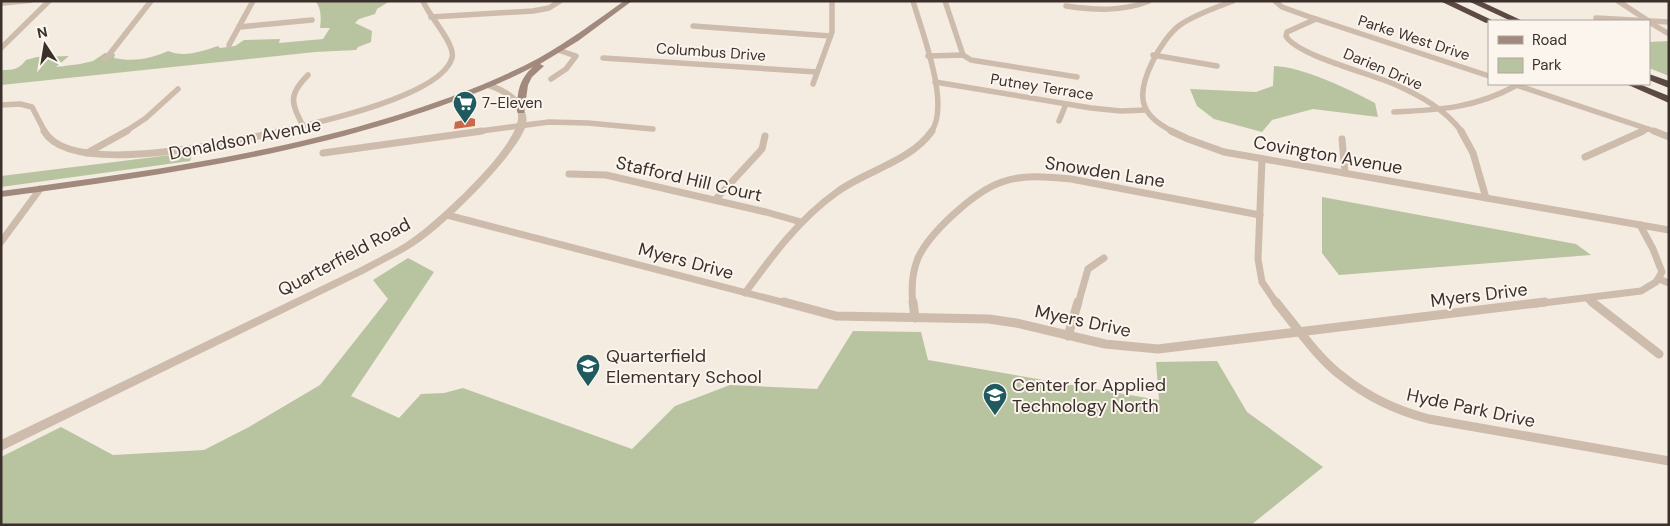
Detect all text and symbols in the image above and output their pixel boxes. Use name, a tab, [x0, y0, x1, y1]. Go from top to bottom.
street label: Parke West Drive	[1356, 10, 1472, 66]
north arrow	[20, 20, 70, 70]
legend	[1488, 20, 1650, 85]
text: N	[35, 22, 49, 42]
text: Road	[1532, 30, 1567, 50]
street label: Columbus Drive	[655, 38, 767, 66]
street label: Darien Drive	[1340, 43, 1426, 95]
text: Park	[1532, 55, 1562, 75]
street label: Putney Terrace	[989, 69, 1095, 105]
supermarket icon: 7-Eleven	[452, 90, 478, 124]
place label: 7-Eleven	[482, 93, 542, 113]
street label: Donaldson Avenue	[167, 112, 323, 166]
street label: Covington Avenue	[1252, 130, 1404, 180]
street label: Stafford Hill Court	[614, 151, 764, 207]
street label: Snowden Lane	[1043, 151, 1167, 193]
street label: Quarterfield Road	[274, 212, 414, 302]
street label: Myers Drive	[636, 237, 736, 285]
street label: Myers Drive	[1429, 277, 1529, 313]
street label: Myers Drive	[1033, 299, 1133, 343]
place label: Quarterfield Elementary School	[606, 344, 762, 389]
school or university icon: Quarterfield Elementary School	[575, 353, 601, 387]
place label: Center for Applied Technology North	[1012, 373, 1166, 418]
school or university icon: Center for Applied Technology North	[982, 382, 1008, 416]
street label: Hyde Park Drive	[1405, 383, 1537, 433]

